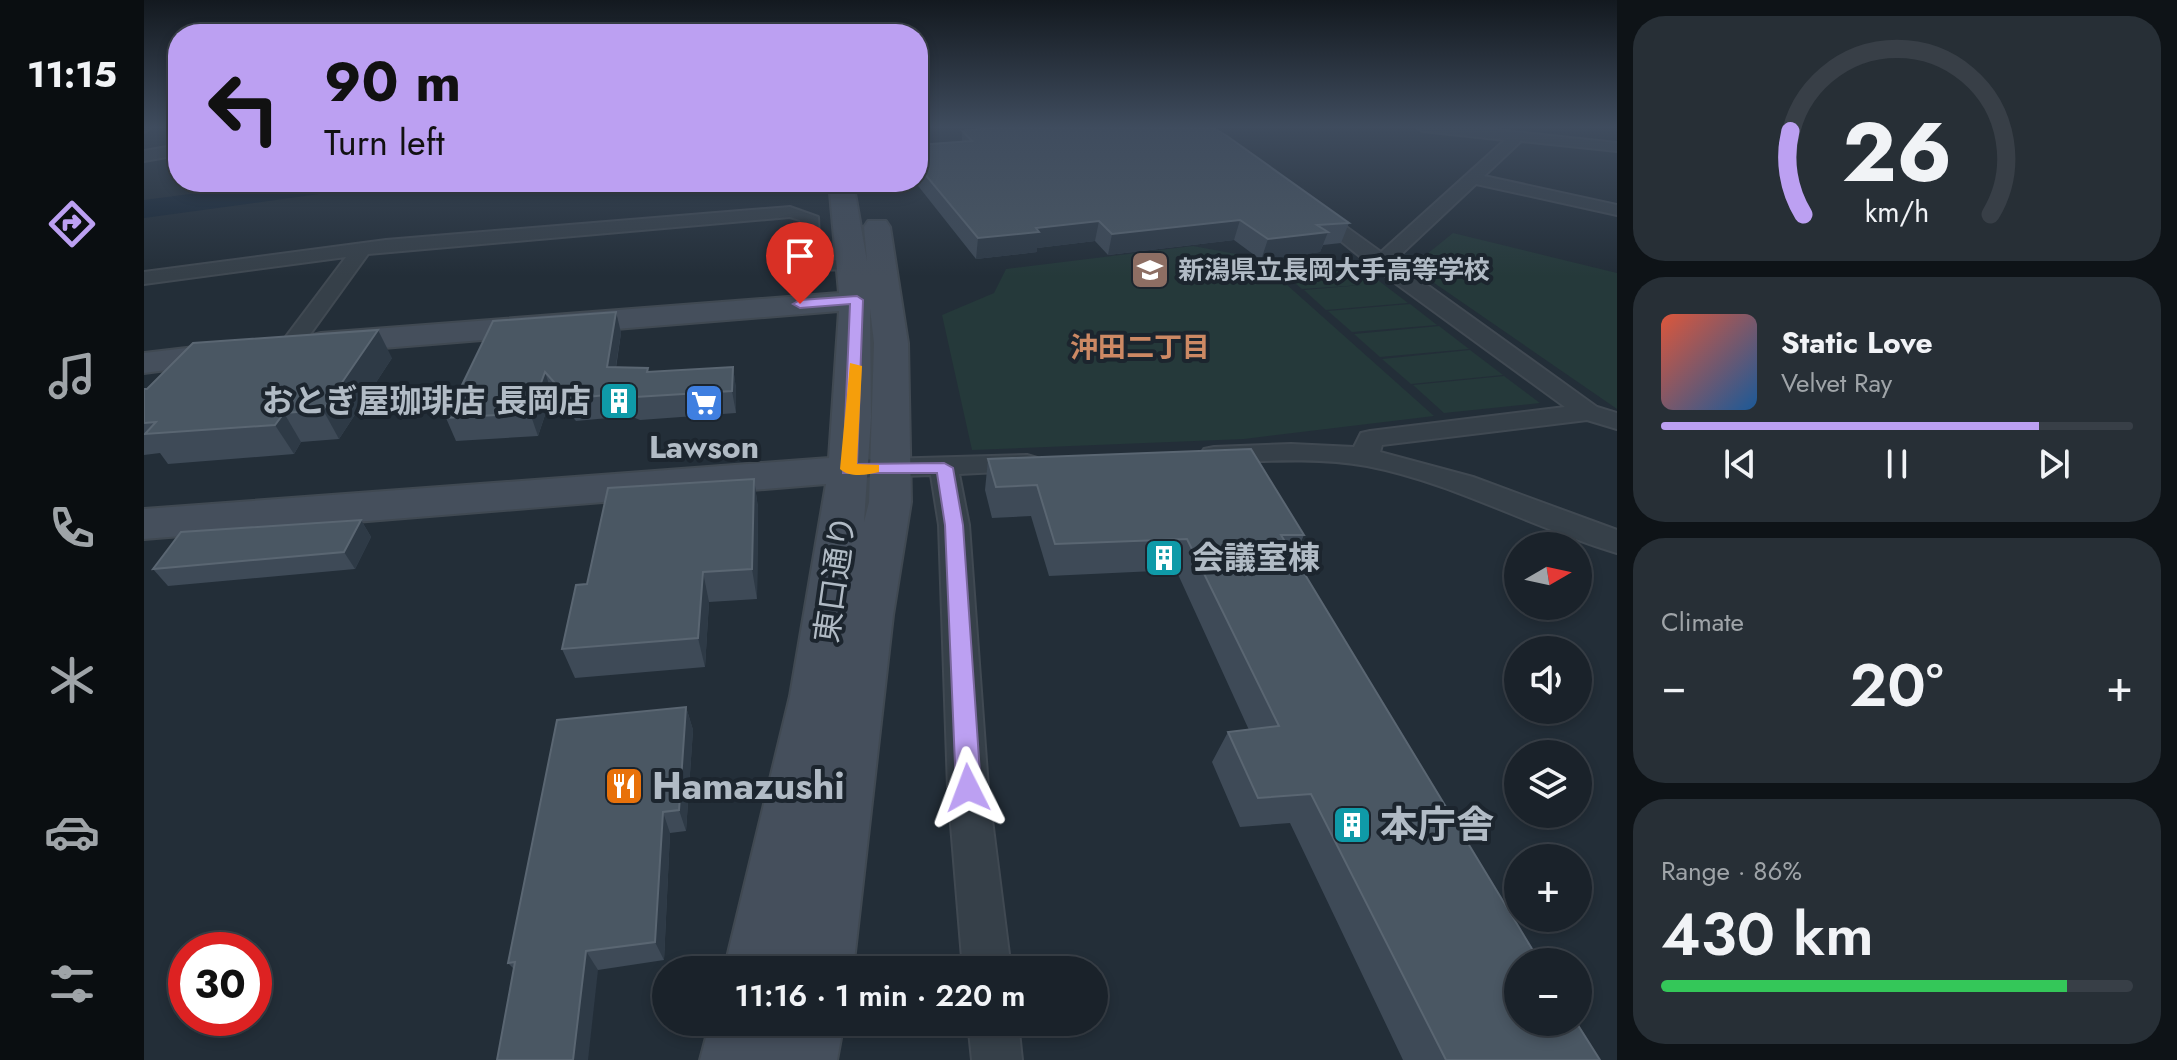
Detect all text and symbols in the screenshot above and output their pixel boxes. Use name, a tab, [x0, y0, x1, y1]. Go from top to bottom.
text: 90 m	[324, 41, 461, 122]
text: 11:15	[27, 48, 117, 100]
icon: left	[192, 56, 296, 160]
text: 26	[1842, 91, 1952, 211]
text: Turn left	[324, 116, 445, 168]
text: km/h	[1865, 191, 1929, 233]
icon: directions	[44, 196, 100, 252]
pin	[766, 222, 834, 304]
icon: arrive	[778, 234, 822, 278]
school or university icon: 新潟県立長岡大手高等学校	[1129, 249, 1171, 291]
place label: 新潟県立長岡大手高等学校	[1178, 251, 1490, 289]
text: Static Love	[1781, 321, 1933, 364]
district label: 沖田二丁目	[1070, 327, 1210, 368]
icon: music	[44, 348, 100, 404]
text: Velvet Ray	[1781, 364, 1892, 402]
place label: おとぎ屋珈琲店 長岡店	[261, 378, 591, 424]
building icon: おとぎ屋珈琲店 長岡店	[598, 380, 640, 422]
supermarket icon: Lawson	[683, 382, 725, 424]
place label: Lawson	[649, 424, 759, 470]
icon: previous	[1718, 442, 1762, 486]
icon: pause	[1875, 442, 1919, 486]
icon: next	[2032, 442, 2076, 486]
icon: phone	[44, 500, 100, 556]
street label: 東口通り	[803, 512, 867, 646]
north arrow	[1504, 532, 1592, 620]
map controls	[1504, 532, 1592, 1036]
place label: 会議室棟	[1192, 535, 1320, 581]
building icon: 会議室棟	[1143, 537, 1185, 579]
text: Climate	[1661, 603, 1744, 641]
button: sound	[1504, 636, 1592, 724]
text: 20°	[1850, 642, 1943, 729]
icon: climate	[44, 652, 100, 708]
text: −	[1661, 654, 1687, 718]
text: +	[2106, 654, 2133, 718]
button: layers	[1504, 740, 1592, 828]
position arrow	[926, 746, 1010, 830]
place label: Hamazushi	[652, 758, 845, 813]
restaurant icon: Hamazushi	[603, 765, 645, 807]
place label: 本庁舎	[1380, 797, 1494, 852]
icon: car	[44, 804, 100, 860]
building icon: 本庁舎	[1331, 804, 1373, 846]
button: +	[1504, 844, 1592, 932]
text: Range · 86%	[1661, 852, 1802, 890]
text: 430 km	[1661, 891, 1874, 978]
speed limit sign: 30	[168, 932, 272, 1036]
button: −	[1504, 948, 1592, 1036]
icon: filters	[44, 956, 100, 1012]
text: 11:16 · 1 min · 220 m	[735, 974, 1025, 1017]

